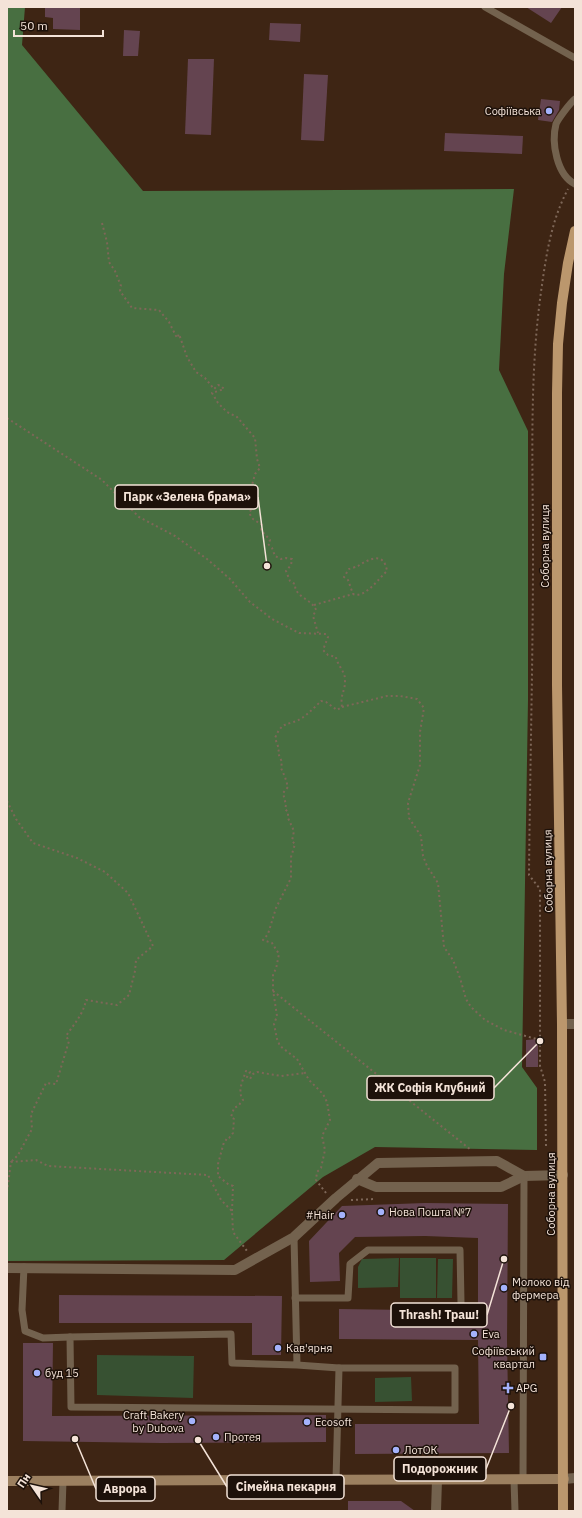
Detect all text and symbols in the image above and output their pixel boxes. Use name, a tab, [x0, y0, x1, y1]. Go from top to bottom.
scale bar	[14, 12, 103, 38]
text: 50 m	[20, 18, 48, 33]
place label: Софіївська	[485, 104, 541, 118]
marker: Софіївська	[544, 106, 554, 116]
callout: Парк «Зелена брама»	[115, 485, 258, 509]
text: Парк «Зелена брама»	[123, 489, 251, 504]
street label: Соборна вулиця	[538, 504, 552, 588]
street label: Соборна вулиця	[540, 829, 556, 913]
callout: ЖК Софія Клубний	[367, 1076, 494, 1100]
text: ЖК Софія Клубний	[374, 1080, 486, 1095]
street label: Соборна вулиця	[544, 1152, 558, 1236]
place label: Нова Пошта №7	[389, 1205, 471, 1219]
marker: Нова Пошта №7	[376, 1207, 386, 1217]
place label: #Hair	[306, 1208, 334, 1222]
marker: #Hair	[337, 1210, 347, 1220]
place label: Молоко від фермера	[512, 1275, 570, 1302]
marker: Молоко від фермера	[499, 1283, 509, 1293]
callout: Thrash! Траш!	[391, 1303, 487, 1327]
text: Thrash! Траш!	[399, 1307, 479, 1322]
place label: Eva	[482, 1327, 500, 1341]
marker: Eva	[469, 1329, 479, 1339]
place label: Кав'ярня	[286, 1341, 332, 1355]
marker: Кав'ярня	[273, 1343, 283, 1353]
place label: Софіївський квартал	[472, 1344, 535, 1371]
marker: Софіївський квартал	[538, 1352, 548, 1362]
place label: буд 15	[45, 1366, 79, 1380]
marker: буд 15	[32, 1368, 42, 1378]
place label: APG	[516, 1381, 537, 1395]
marker: APG	[503, 1383, 513, 1393]
place label: Craft Bakery by Dubova	[123, 1408, 185, 1435]
place label: Ecosoft	[315, 1415, 352, 1429]
marker: Craft Bakery by Dubova	[187, 1416, 197, 1426]
marker: Ecosoft	[302, 1417, 312, 1427]
place label: Протея	[224, 1430, 261, 1444]
marker: Протея	[211, 1432, 221, 1442]
place label: ЛотОК	[404, 1443, 438, 1457]
marker: ЛотОК	[391, 1445, 401, 1455]
callout: Подорожник	[394, 1457, 486, 1481]
text: Подорожник	[402, 1461, 478, 1476]
north arrow	[12, 1466, 52, 1506]
text: Пн	[14, 1470, 34, 1490]
callout: Сімейна пекарня	[227, 1475, 344, 1499]
callout: Аврора	[96, 1477, 155, 1501]
text: Сімейна пекарня	[236, 1479, 336, 1494]
text: Аврора	[103, 1481, 147, 1496]

